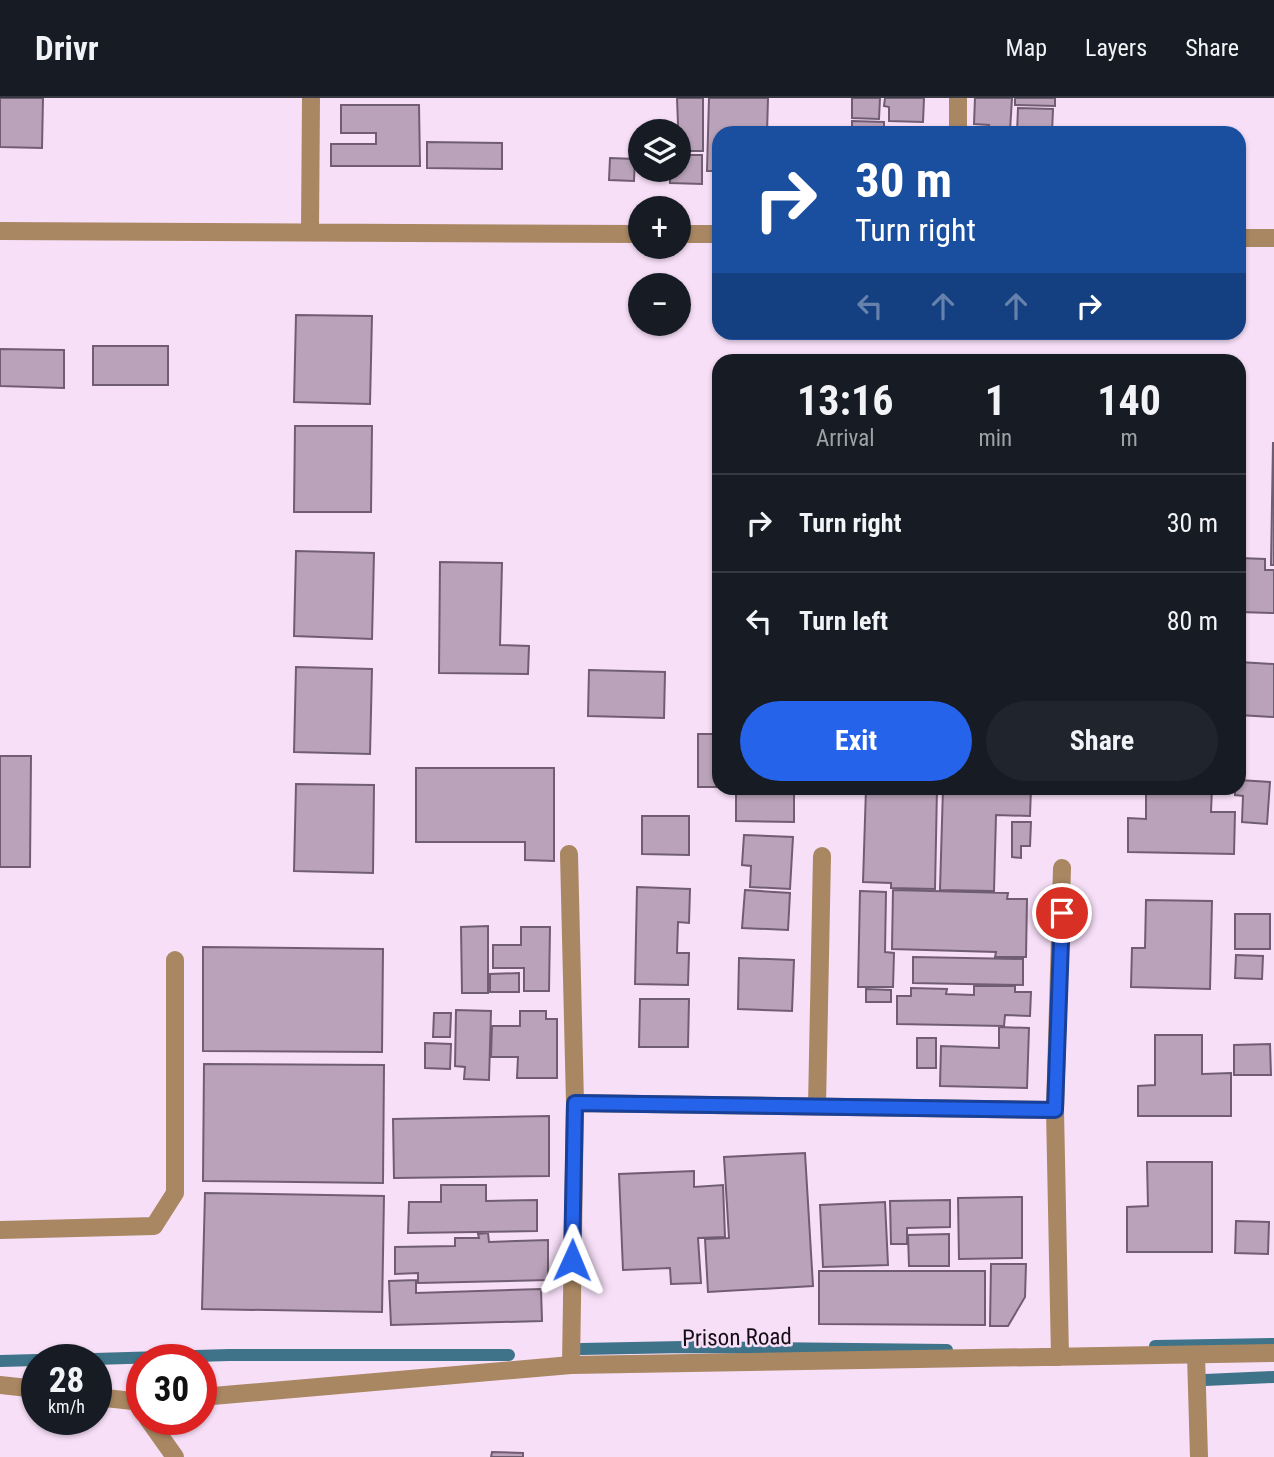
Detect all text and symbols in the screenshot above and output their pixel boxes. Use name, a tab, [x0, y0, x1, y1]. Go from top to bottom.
text: Drivr	[35, 29, 99, 68]
text: Map	[1006, 34, 1047, 62]
text: Layers	[1085, 34, 1147, 62]
text: Share	[1185, 34, 1239, 62]
map controls	[628, 119, 691, 336]
button: layers	[628, 119, 691, 182]
text: 30 m	[855, 152, 952, 209]
icon: right	[740, 154, 831, 245]
button: +	[628, 196, 691, 259]
text: Turn right	[855, 211, 976, 249]
button: −	[628, 273, 691, 336]
icon: left	[851, 287, 889, 325]
icon: ahead	[924, 287, 962, 325]
icon: ahead	[997, 287, 1035, 325]
icon: right	[1070, 287, 1108, 325]
text: 13:16	[797, 376, 893, 425]
text: 1	[985, 376, 1006, 425]
text: 140	[1097, 376, 1161, 425]
text: Arrival	[816, 425, 874, 452]
text: min	[978, 425, 1012, 452]
text: m	[1120, 425, 1138, 452]
icon: right	[740, 504, 778, 542]
text: Turn right	[799, 508, 901, 538]
text: 30 m	[1167, 508, 1218, 538]
icon: left	[740, 602, 778, 640]
text: Turn left	[799, 606, 888, 636]
text: 80 m	[1167, 606, 1218, 636]
button: Exit	[740, 701, 972, 781]
button: Share	[986, 701, 1218, 781]
pin	[1032, 883, 1092, 943]
icon: arrive	[1043, 894, 1081, 932]
position arrow	[535, 1223, 609, 1297]
street label: Prison Road	[682, 1323, 792, 1352]
speed limit sign: 30	[126, 1344, 217, 1435]
text: 28	[49, 1360, 84, 1401]
text: km/h	[48, 1396, 85, 1417]

